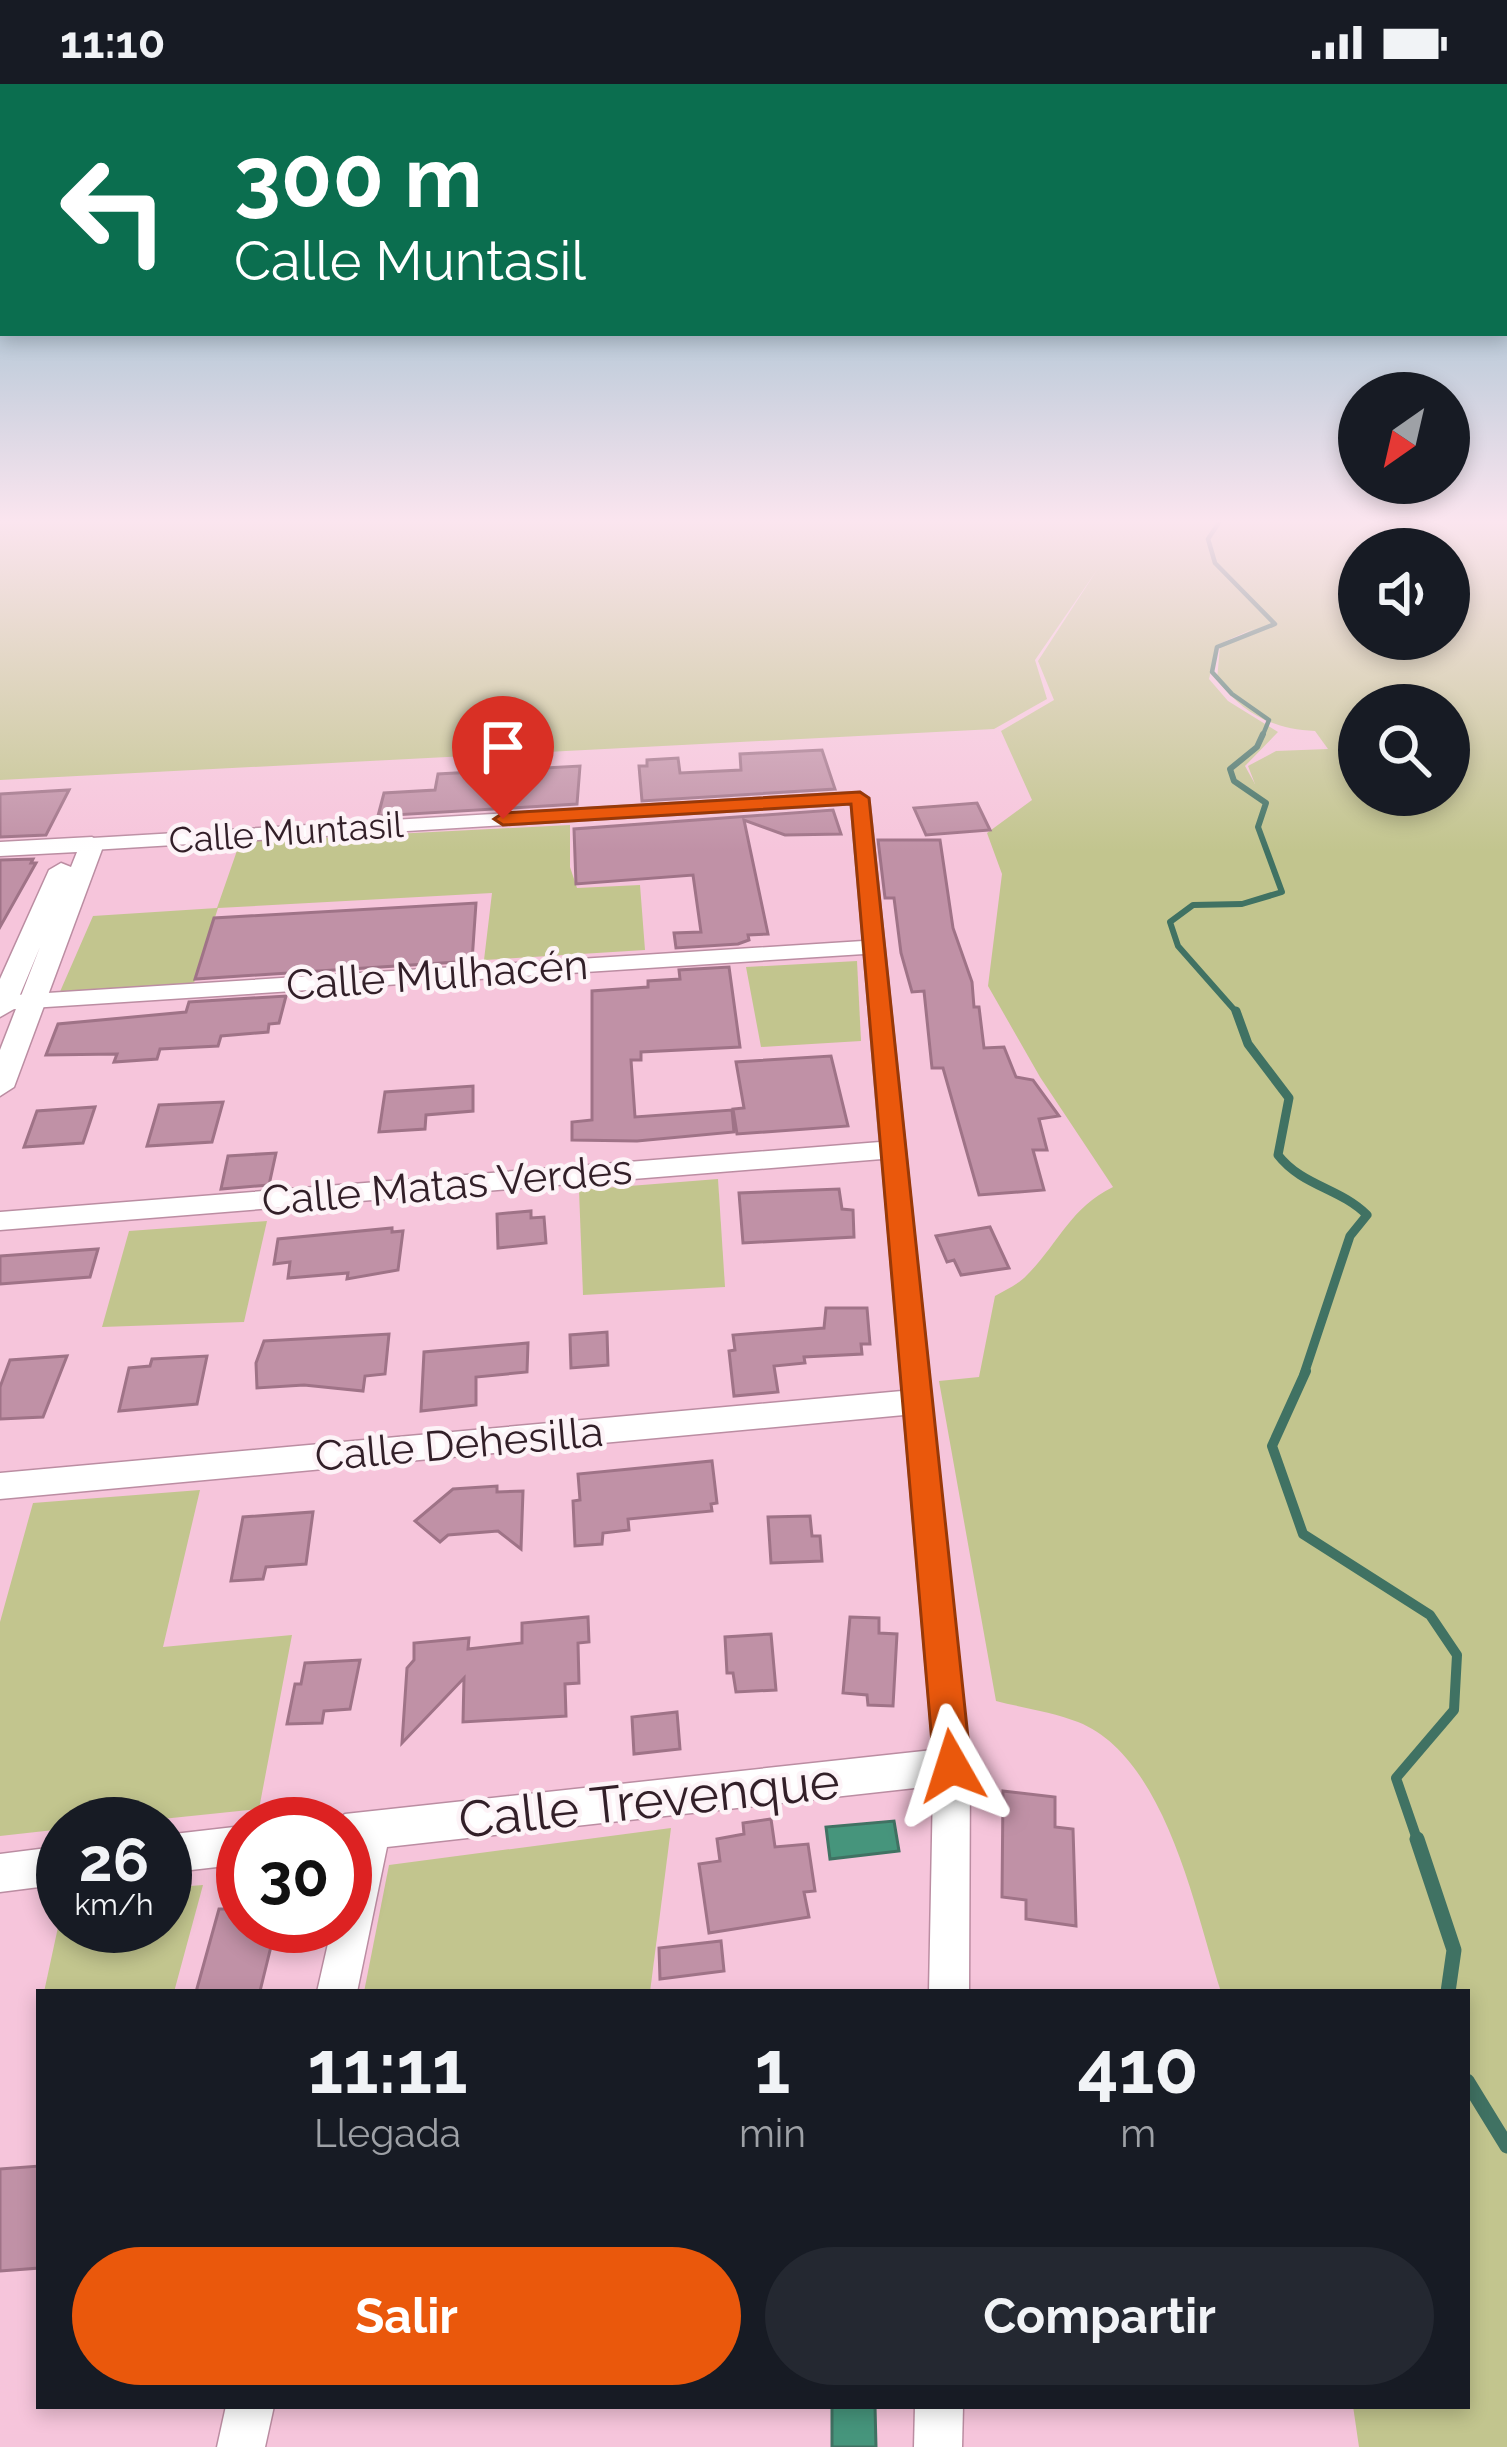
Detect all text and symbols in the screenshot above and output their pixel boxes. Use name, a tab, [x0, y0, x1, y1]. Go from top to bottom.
text: 11:10	[60, 16, 165, 69]
text: 300 m	[234, 128, 482, 227]
icon: left	[36, 132, 192, 288]
text: Calle Muntasil	[234, 229, 586, 293]
north arrow	[1338, 372, 1470, 504]
map controls	[1338, 372, 1470, 816]
button: sound	[1338, 528, 1470, 660]
button: search	[1338, 684, 1470, 816]
pin	[452, 696, 554, 819]
icon: arrive	[470, 714, 536, 780]
street label: Calle Muntasil	[167, 803, 405, 861]
street label: Calle Mulhacén	[284, 940, 590, 1010]
street label: Calle Matas Verdes	[260, 1144, 634, 1226]
street label: Calle Dehesilla	[313, 1407, 605, 1481]
position arrow	[889, 1703, 1015, 1829]
street label: Calle Trevenque	[456, 1750, 842, 1850]
speed limit sign: 30	[216, 1797, 372, 1953]
text: 26	[79, 1825, 149, 1895]
text: km/h	[74, 1887, 154, 1922]
text: 11:11	[307, 2025, 468, 2110]
text: 1	[755, 2025, 790, 2110]
text: 410	[1078, 2025, 1199, 2110]
text: Llegada	[314, 2110, 461, 2156]
text: min	[739, 2110, 806, 2156]
text: m	[1120, 2110, 1156, 2156]
button: Salir	[72, 2247, 741, 2385]
button: Compartir	[765, 2247, 1434, 2385]

